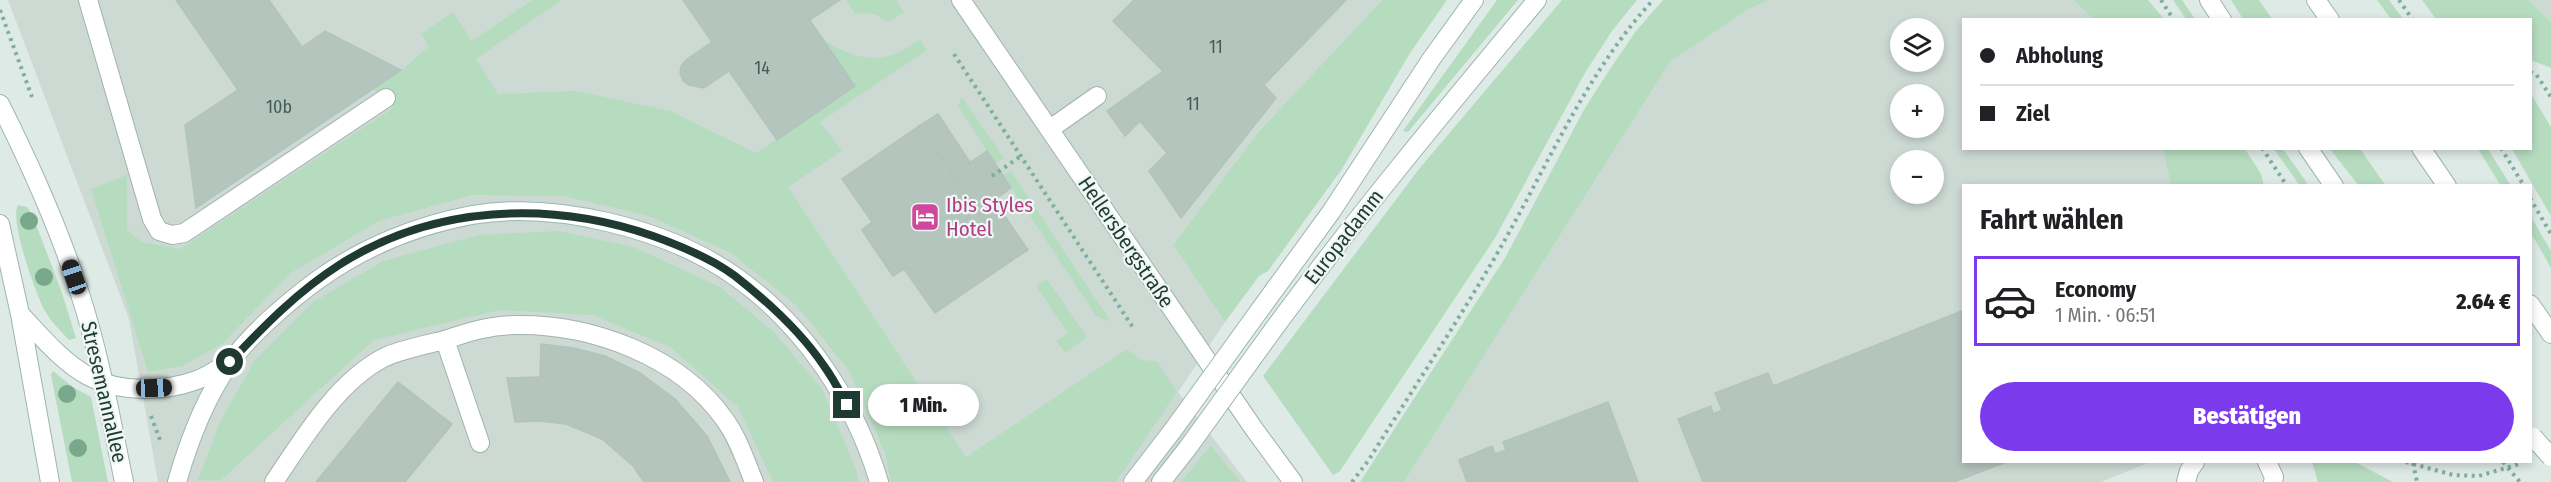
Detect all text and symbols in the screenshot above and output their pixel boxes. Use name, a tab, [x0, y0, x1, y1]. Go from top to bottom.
map controls	[1890, 18, 1944, 204]
button: layers	[1890, 18, 1944, 72]
house number: 11	[1209, 36, 1223, 58]
text: Abholung	[2016, 42, 2103, 69]
house number: 14	[754, 57, 770, 79]
button: +	[1890, 84, 1944, 138]
house number: 11	[1186, 93, 1200, 115]
house number: 10b	[266, 96, 292, 118]
text: Ziel	[2016, 100, 2050, 127]
button: −	[1890, 150, 1944, 204]
street label: Hellersbergstraße	[1072, 171, 1180, 313]
street label: Europadamm	[1299, 184, 1389, 290]
place label: Ibis Styles Hotel	[946, 192, 1033, 242]
hotel icon: Ibis Styles Hotel	[909, 201, 941, 233]
text: Fahrt wählen	[1980, 204, 2124, 236]
car	[60, 257, 88, 297]
icon: car	[1983, 274, 2037, 328]
text: Economy	[2055, 276, 2136, 303]
text: 2.64 €	[2456, 288, 2511, 315]
text: 1 Min. · 06:51	[2055, 303, 2156, 327]
street label: Stresemannallee	[75, 319, 133, 465]
route start	[216, 348, 243, 375]
car	[136, 378, 172, 398]
button: Bestätigen	[1980, 382, 2514, 451]
callout: 1 Min.	[868, 384, 979, 426]
route end	[833, 391, 860, 418]
text: 1 Min.	[900, 393, 947, 417]

